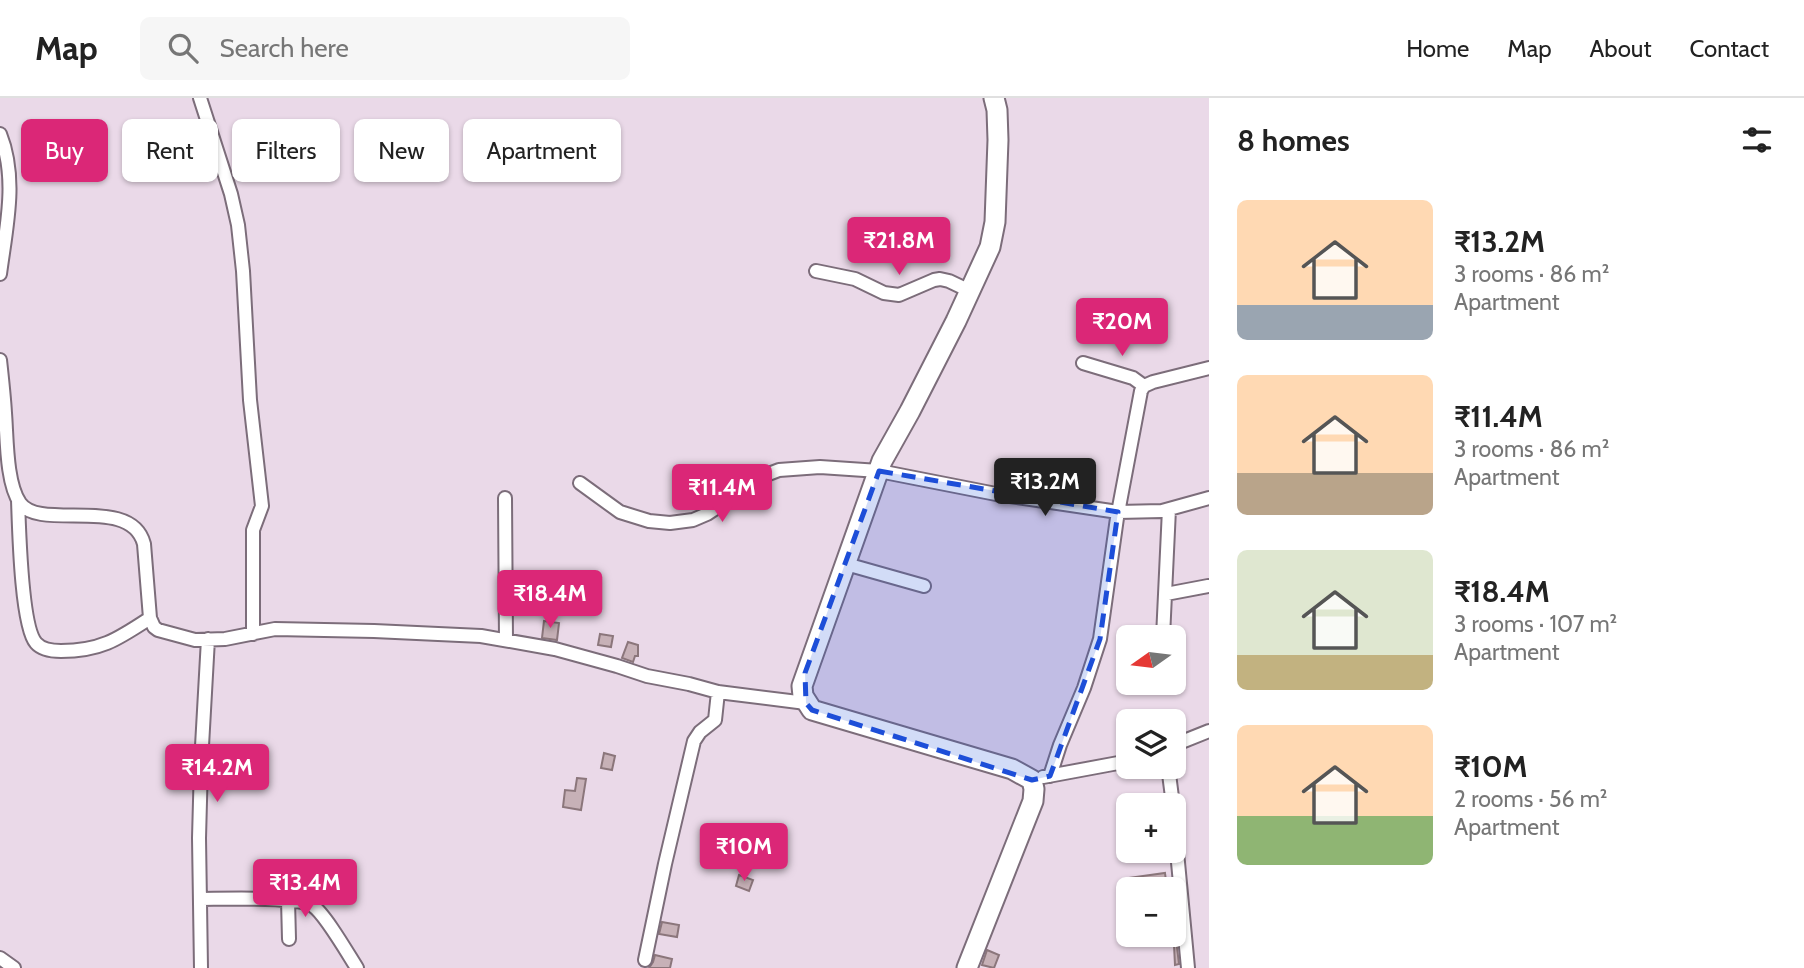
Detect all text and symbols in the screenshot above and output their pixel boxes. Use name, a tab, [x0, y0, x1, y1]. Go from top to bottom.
search box	[140, 17, 630, 80]
text: Map	[35, 28, 98, 68]
icon: search	[164, 29, 202, 67]
text: Search here	[220, 32, 349, 64]
text: Home	[1406, 34, 1469, 63]
text: Map	[1507, 34, 1552, 63]
text: About	[1590, 34, 1652, 63]
text: Contact	[1690, 34, 1769, 63]
chip: Buy	[21, 119, 108, 182]
chip: Rent	[122, 119, 218, 182]
chip: Filters	[232, 119, 340, 182]
chip: New	[354, 119, 449, 182]
chip: Apartment	[463, 119, 621, 182]
icon: filters	[1738, 121, 1776, 159]
text: 8 homes	[1237, 122, 1350, 159]
pin: ₹21.8M	[842, 218, 956, 277]
text: ₹13.2M	[1454, 223, 1545, 260]
text: ₹21.8M	[863, 226, 935, 254]
icon: home	[1293, 228, 1377, 312]
text: 3 rooms · 86 m²	[1454, 260, 1609, 288]
text: Apartment	[1454, 288, 1559, 316]
pin: ₹20M	[1081, 299, 1163, 358]
text: ₹20M	[1092, 307, 1152, 335]
text: ₹11.4M	[1454, 398, 1543, 435]
icon: home	[1293, 403, 1377, 487]
text: 3 rooms · 86 m²	[1454, 435, 1609, 463]
pin: ₹13.2M	[988, 458, 1102, 518]
text: Apartment	[1454, 463, 1559, 491]
pin: ₹11.4M	[665, 464, 779, 524]
text: ₹13.2M	[1010, 467, 1080, 495]
text: ₹11.4M	[688, 473, 756, 501]
pin: ₹18.4M	[493, 570, 607, 630]
text: ₹18.4M	[1454, 573, 1550, 610]
icon: home	[1293, 578, 1377, 662]
text: ₹18.4M	[513, 579, 587, 607]
text: 3 rooms · 107 m²	[1454, 610, 1617, 638]
north arrow	[1116, 625, 1186, 695]
map controls	[1116, 625, 1186, 947]
text: Apartment	[1454, 638, 1559, 666]
button: layers	[1116, 709, 1186, 779]
pin: ₹14.2M	[160, 744, 274, 804]
text: ₹10M	[1454, 748, 1528, 785]
text: ₹14.2M	[181, 753, 253, 781]
icon: home	[1293, 753, 1377, 837]
text: 2 rooms · 56 m²	[1454, 785, 1608, 813]
button: +	[1116, 793, 1186, 863]
text: Apartment	[1454, 813, 1559, 841]
pin: ₹10M	[703, 824, 785, 883]
text: ₹10M	[716, 832, 772, 860]
pin: ₹13.4M	[248, 860, 362, 919]
text: ₹13.4M	[269, 868, 341, 896]
button: −	[1116, 877, 1186, 947]

